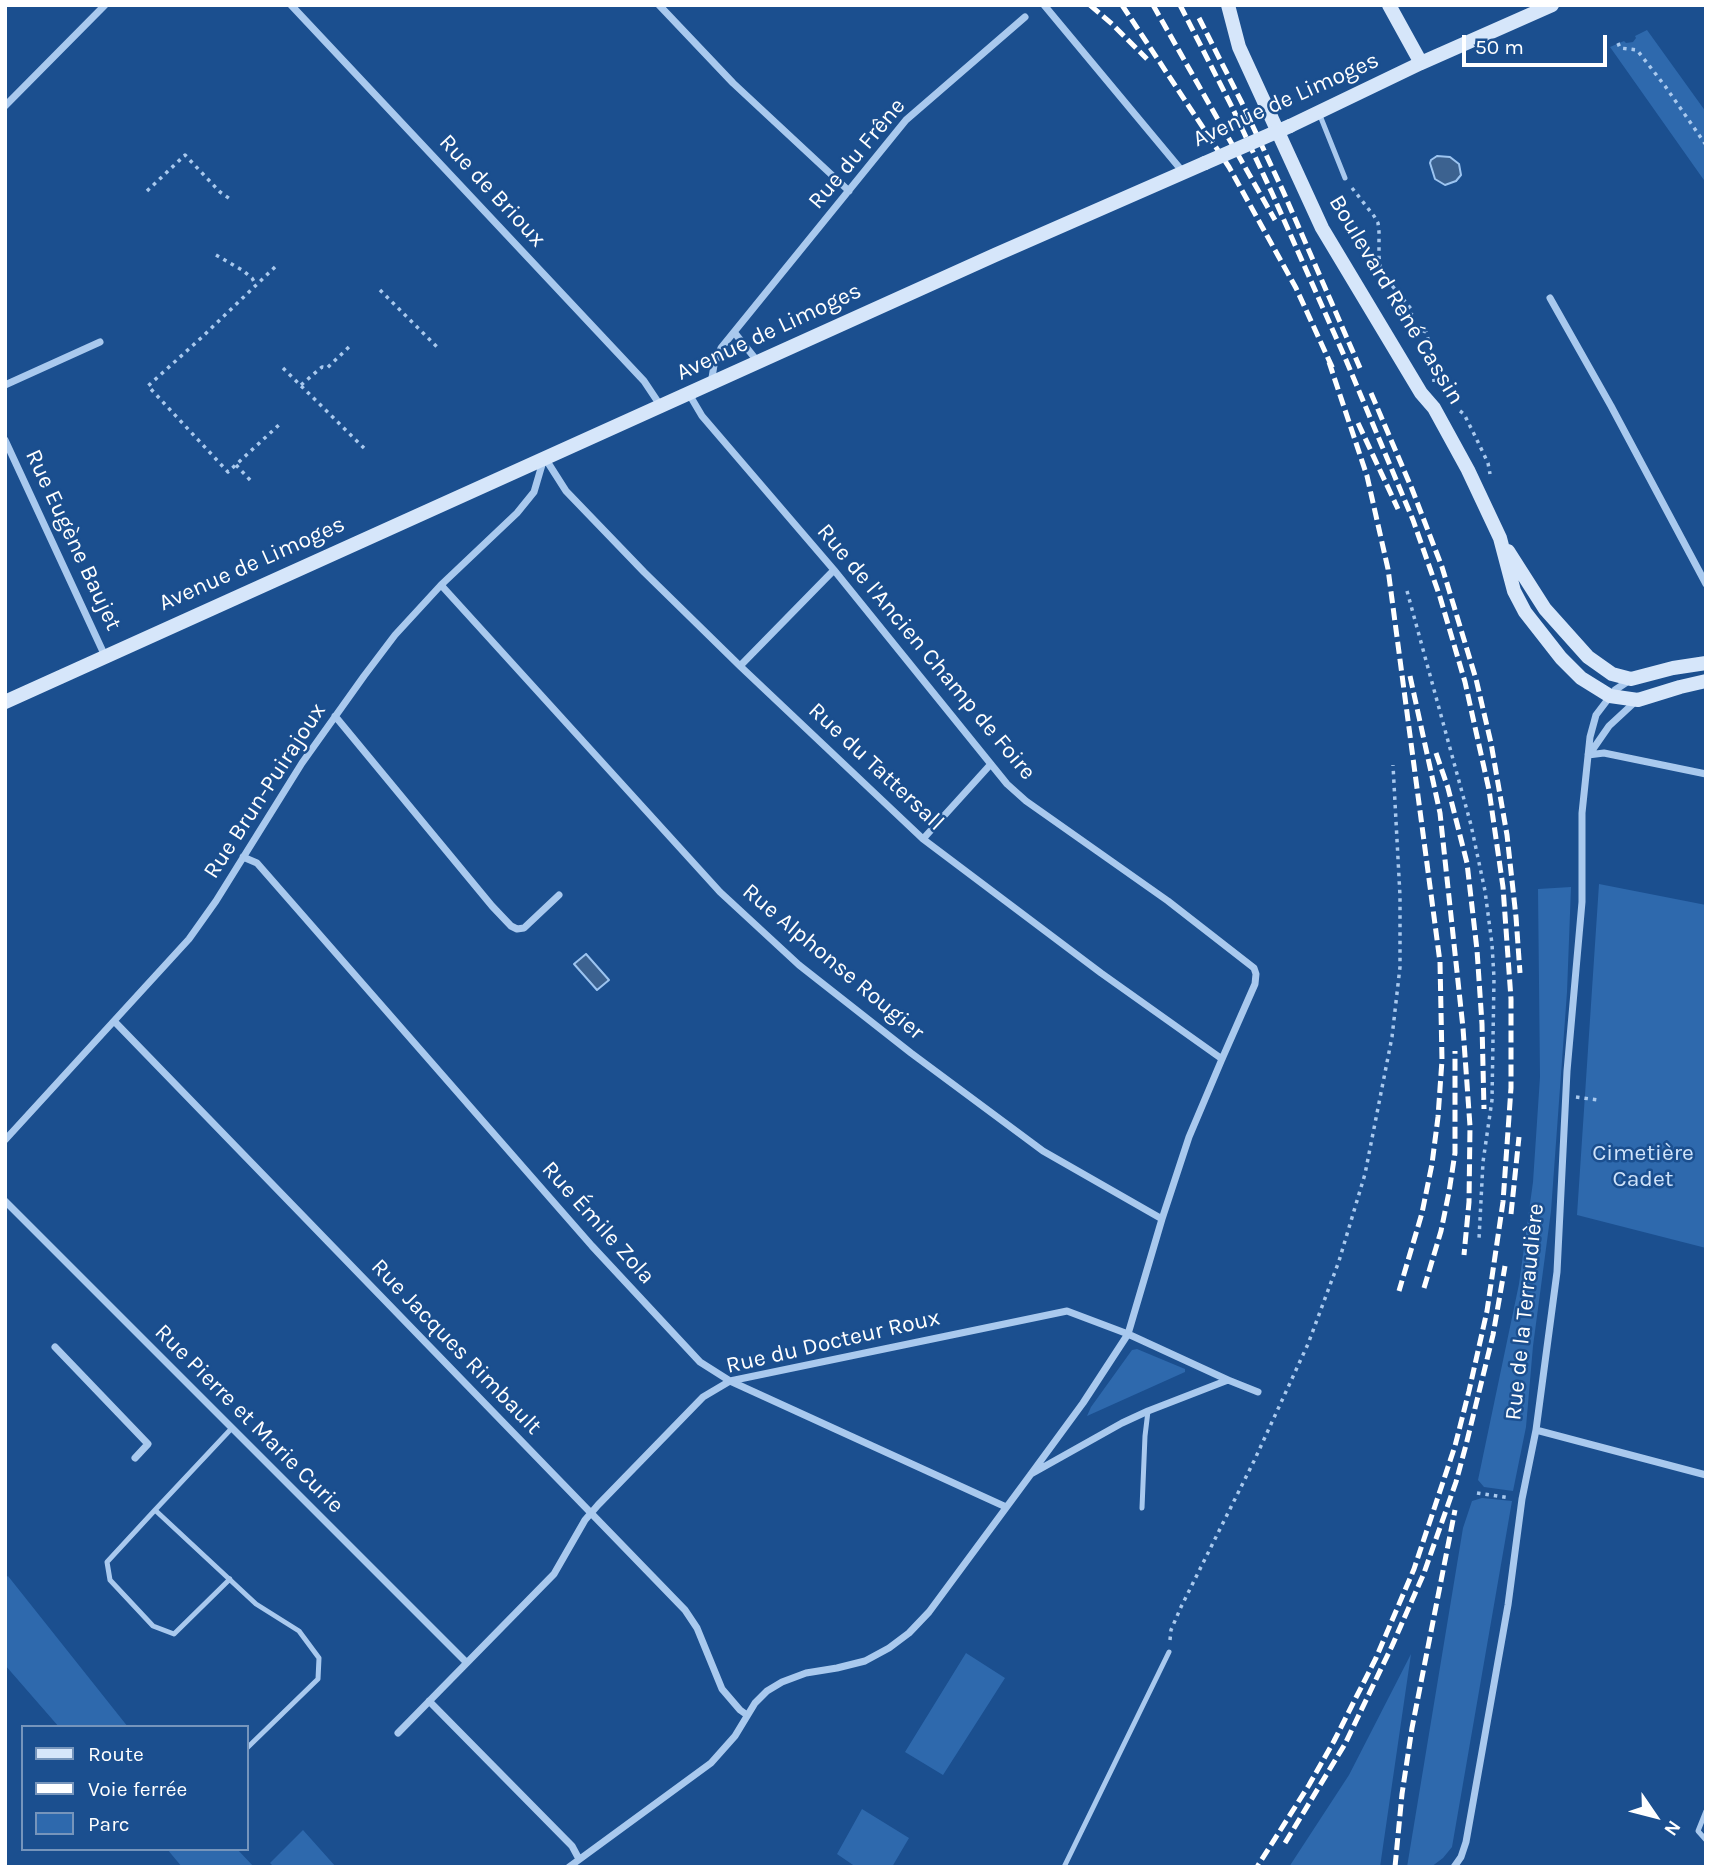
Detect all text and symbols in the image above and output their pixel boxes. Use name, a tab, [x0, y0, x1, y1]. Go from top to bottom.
scale bar	[1466, 21, 1611, 65]
text: 50 m	[1475, 35, 1524, 59]
street label: Avenue de Limoges	[1189, 47, 1383, 153]
street label: Rue du Frêne	[803, 93, 911, 215]
street label: Rue de Brioux	[433, 129, 551, 253]
street label: Boulevard René Cassin	[1323, 190, 1469, 410]
street label: Avenue de Limoges	[672, 277, 866, 387]
street label: Rue Eugène Baujet	[19, 445, 127, 635]
street label: Avenue de Limoges	[155, 511, 349, 617]
street label: Rue de l'Ancien Champ de Foire	[811, 518, 1041, 786]
street label: Rue du Tattersall	[802, 697, 950, 837]
street label: Rue Brun-Puirajoux	[198, 698, 332, 884]
street label: Rue Alphonse Rougier	[737, 878, 929, 1046]
park label: Cimetière Cadet	[1592, 1139, 1694, 1193]
street label: Rue Émile Zola	[536, 1156, 660, 1290]
street label: Rue de la Terraudière	[1500, 1202, 1550, 1422]
street label: Rue Jacques Rimbault	[365, 1253, 547, 1441]
street label: Rue du Docteur Roux	[723, 1304, 943, 1380]
street label: Rue Pierre et Marie Curie	[149, 1319, 349, 1519]
legend	[21, 1725, 248, 1851]
text: Route	[88, 1742, 144, 1766]
text: Voie ferrée	[88, 1777, 187, 1801]
north arrow	[1620, 1781, 1690, 1851]
text: Parc	[88, 1812, 130, 1836]
text: N	[1659, 1816, 1685, 1840]

